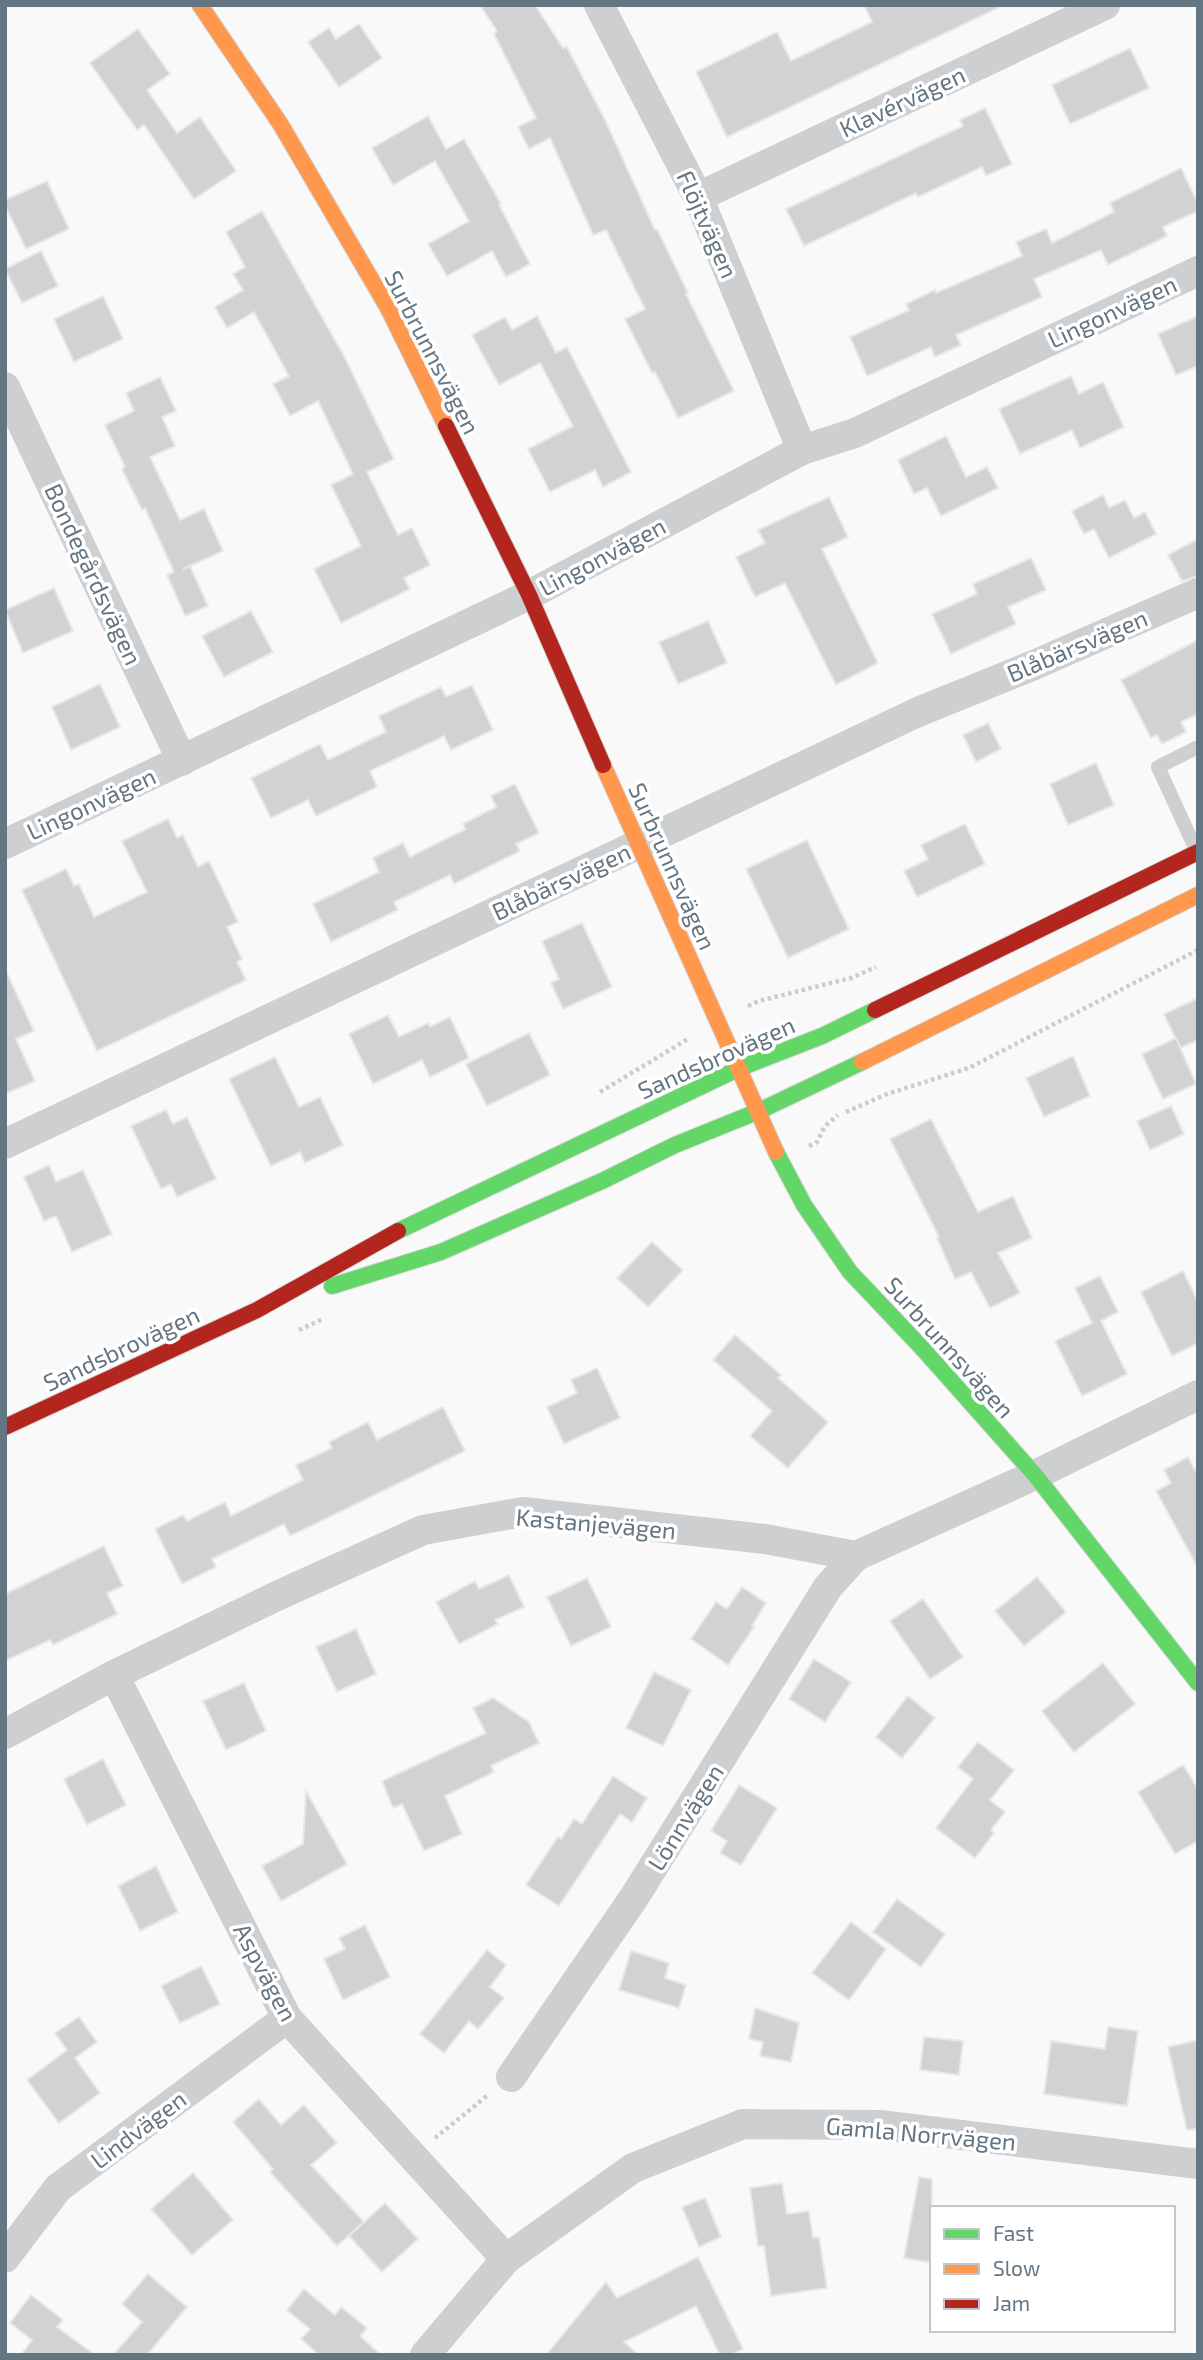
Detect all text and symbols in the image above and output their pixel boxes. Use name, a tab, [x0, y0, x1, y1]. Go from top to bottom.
street label: Klavérvägen	[834, 59, 970, 143]
street label: Flöjtvägen	[671, 166, 745, 282]
street label: Surbrunnsvägen	[379, 265, 487, 439]
street label: Lingonvägen	[1043, 268, 1181, 354]
street label: Bondegårdsvägen	[39, 479, 149, 669]
street label: Lingonvägen	[534, 511, 670, 601]
street label: Blåbärsvägen	[1002, 602, 1152, 688]
street label: Lingonvägen	[22, 760, 160, 846]
street label: Surbrunnsvägen	[623, 778, 723, 954]
street label: Blåbärsvägen	[487, 836, 635, 926]
street label: Sandsbrovägen	[633, 1009, 799, 1105]
street label: Surbrunnsvägen	[879, 1271, 1021, 1423]
street label: Sandsbrovägen	[38, 1299, 204, 1397]
street label: Kastanjevägen	[515, 1502, 677, 1544]
street label: Lönnvägen	[641, 1759, 729, 1875]
street label: Aspvägen	[228, 1918, 304, 2026]
street label: Lindvägen	[85, 2084, 191, 2174]
street label: Gamla Norrvägen	[825, 2110, 1017, 2156]
legend	[930, 2206, 1175, 2332]
text: Fast	[993, 2220, 1034, 2245]
text: Slow	[993, 2255, 1040, 2280]
text: Jam	[993, 2290, 1030, 2315]

